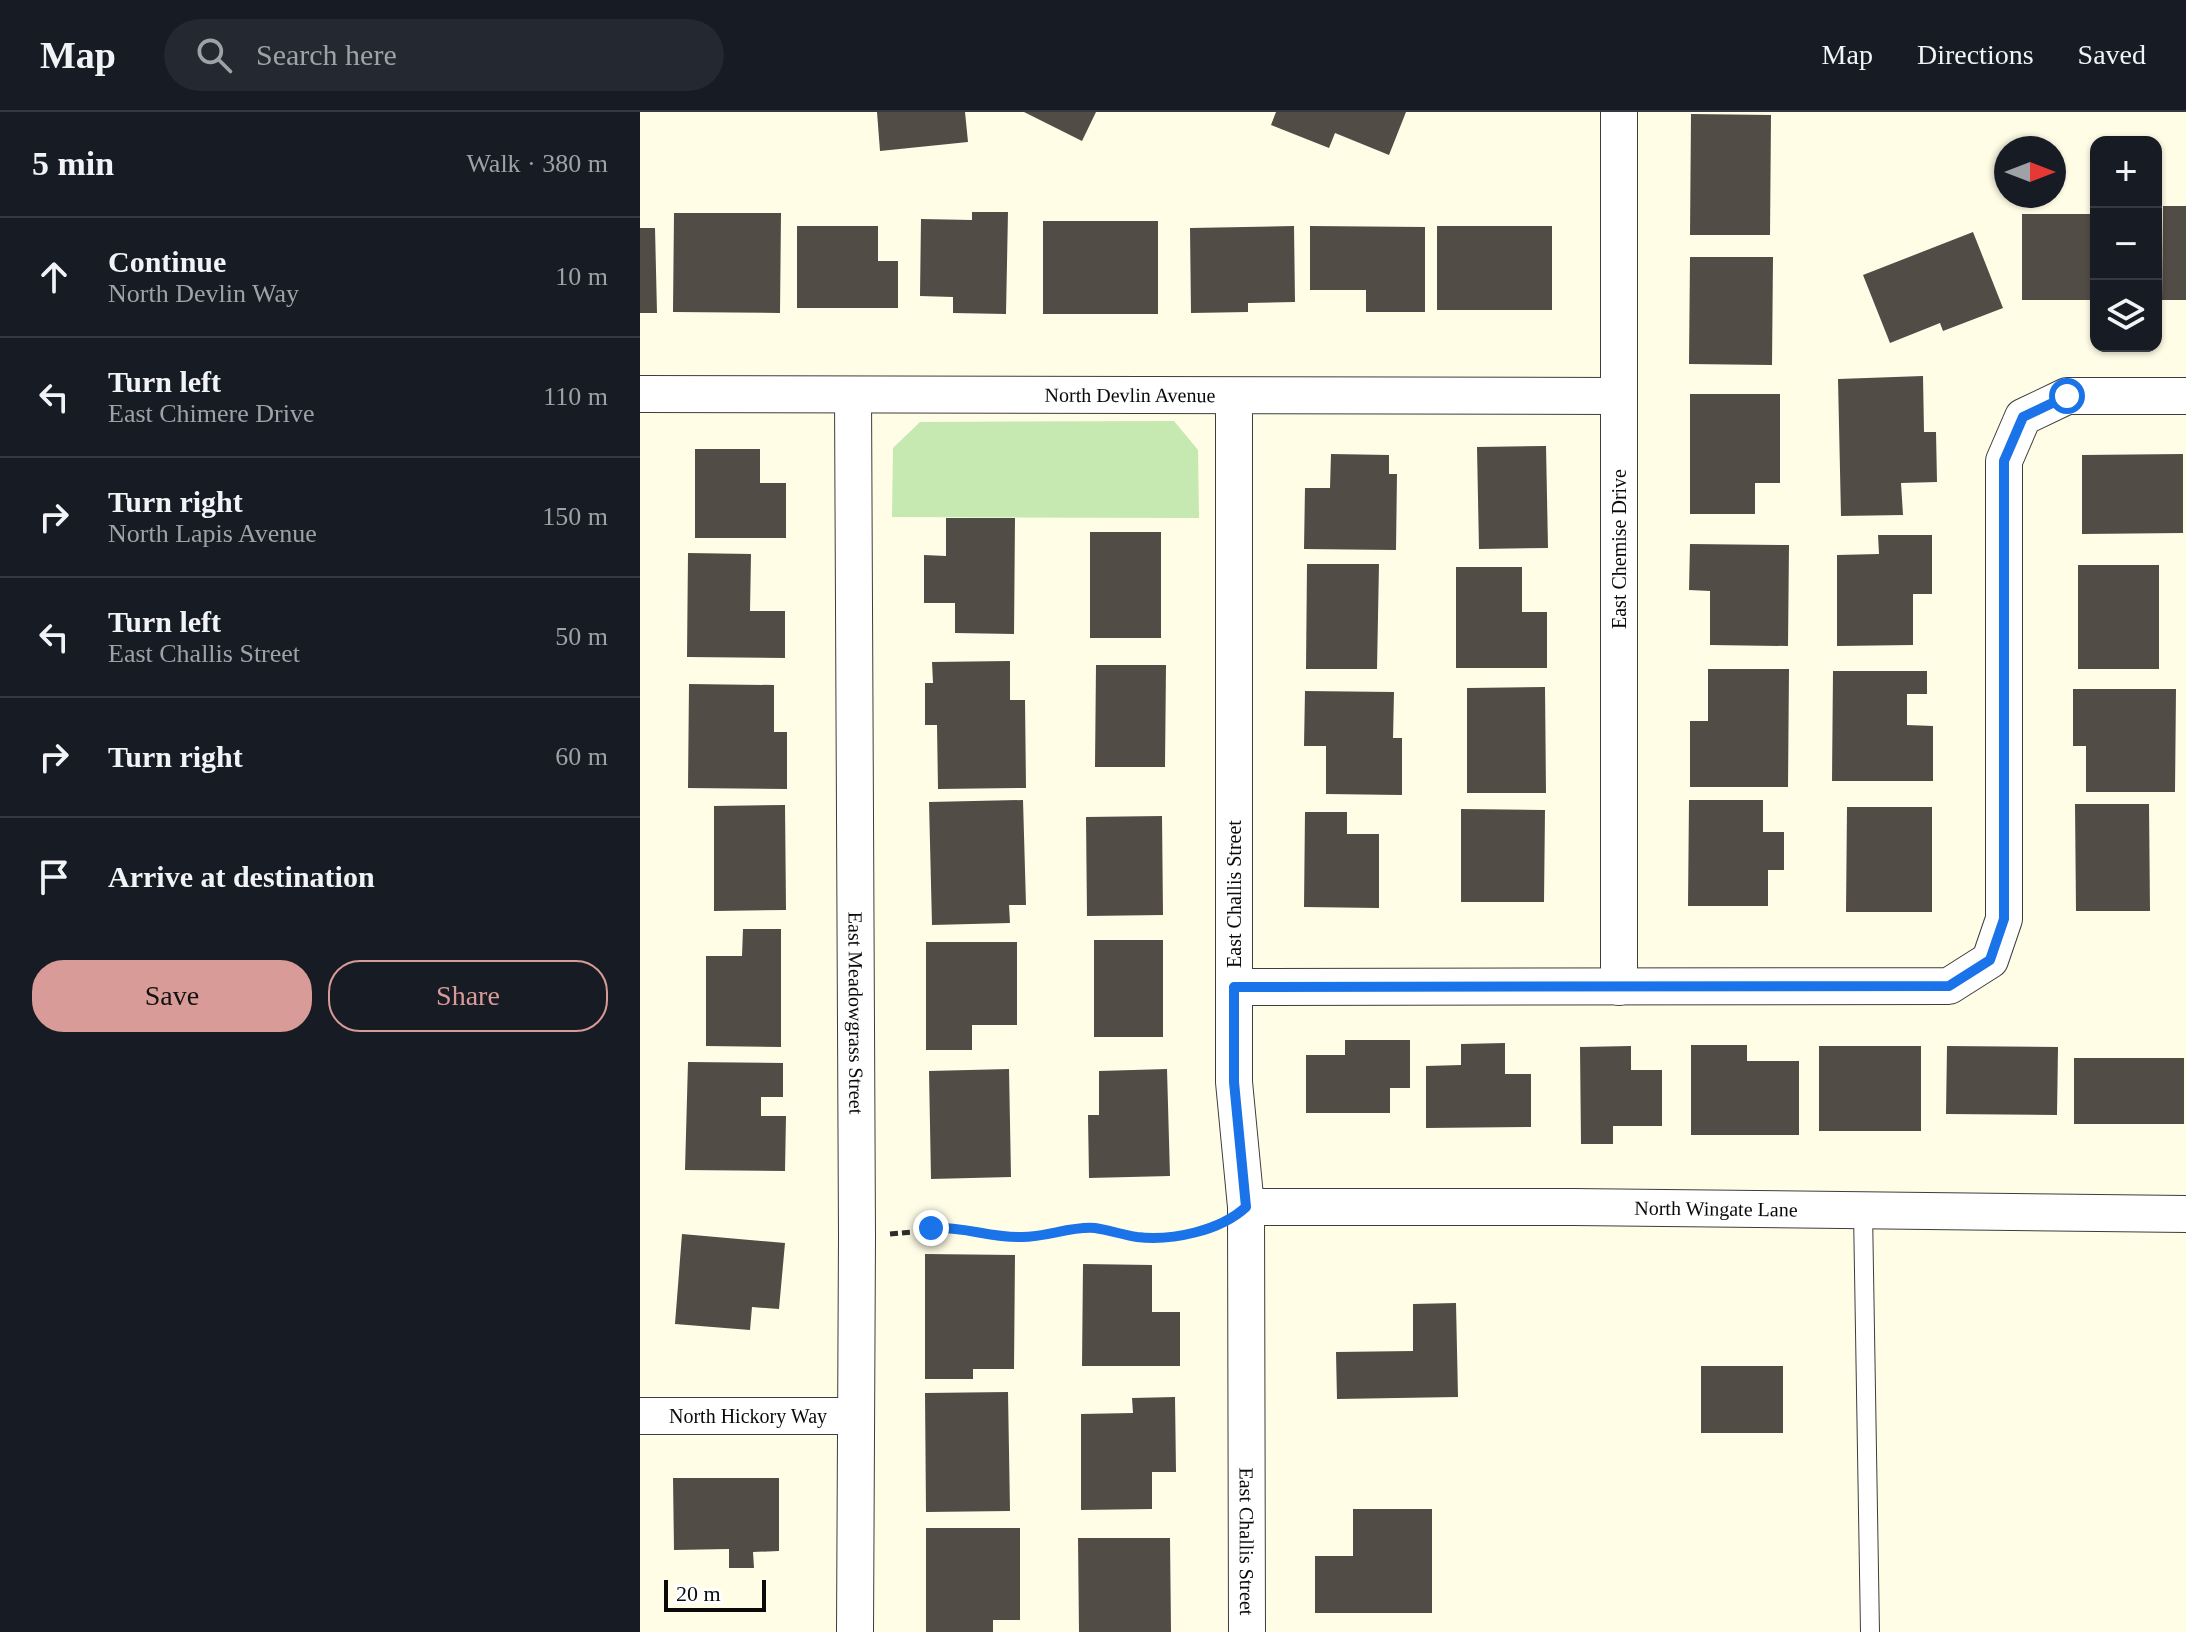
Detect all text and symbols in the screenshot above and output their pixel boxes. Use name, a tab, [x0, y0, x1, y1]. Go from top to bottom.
search box	[164, 19, 724, 91]
icon: search	[192, 33, 236, 77]
text: Map	[40, 34, 116, 76]
text: Search here	[256, 38, 397, 71]
text: Map	[1822, 39, 1873, 70]
text: Directions	[1917, 39, 2034, 70]
text: Saved	[2078, 39, 2146, 70]
north arrow	[1994, 136, 2066, 208]
map controls	[2090, 136, 2162, 352]
button: +	[2090, 136, 2162, 208]
text: 5 min	[32, 145, 114, 182]
text: Walk · 380 m	[466, 149, 608, 178]
button: −	[2090, 208, 2162, 280]
text: Continue	[108, 245, 226, 278]
icon: ahead	[32, 255, 76, 299]
text: 10 m	[555, 262, 608, 291]
text: North Devlin Way	[108, 279, 299, 308]
button: layers	[2090, 280, 2162, 352]
text: Turn left	[108, 365, 221, 398]
icon: left	[32, 375, 76, 419]
route start	[2049, 378, 2085, 414]
text: 110 m	[543, 382, 608, 411]
street label: North Devlin Avenue	[1045, 384, 1216, 406]
text: East Chimere Drive	[108, 399, 315, 428]
street label: East Chemise Drive	[1608, 469, 1630, 629]
text: Turn right	[108, 485, 243, 518]
icon: right	[32, 495, 76, 539]
text: 150 m	[542, 502, 608, 531]
text: North Lapis Avenue	[108, 519, 317, 548]
text: Turn left	[108, 605, 221, 638]
icon: left	[32, 615, 76, 659]
text: 50 m	[555, 622, 608, 651]
text: East Challis Street	[108, 639, 300, 668]
icon: right	[32, 735, 76, 779]
text: Turn right	[108, 740, 243, 773]
text: 60 m	[555, 742, 608, 771]
street label: East Challis Street	[1223, 820, 1245, 968]
icon: arrive	[32, 855, 76, 899]
text: Arrive at destination	[108, 860, 375, 893]
street label: East Meadowgrass Street	[844, 912, 867, 1115]
button: Save	[32, 960, 312, 1032]
button: Share	[328, 960, 608, 1032]
street label: North Wingate Lane	[1634, 1197, 1798, 1221]
route end	[913, 1210, 949, 1246]
street label: North Hickory Way	[669, 1405, 827, 1428]
street label: East Challis Street	[1236, 1467, 1258, 1616]
scale bar	[664, 1576, 766, 1612]
text: 20 m	[676, 1581, 721, 1606]

